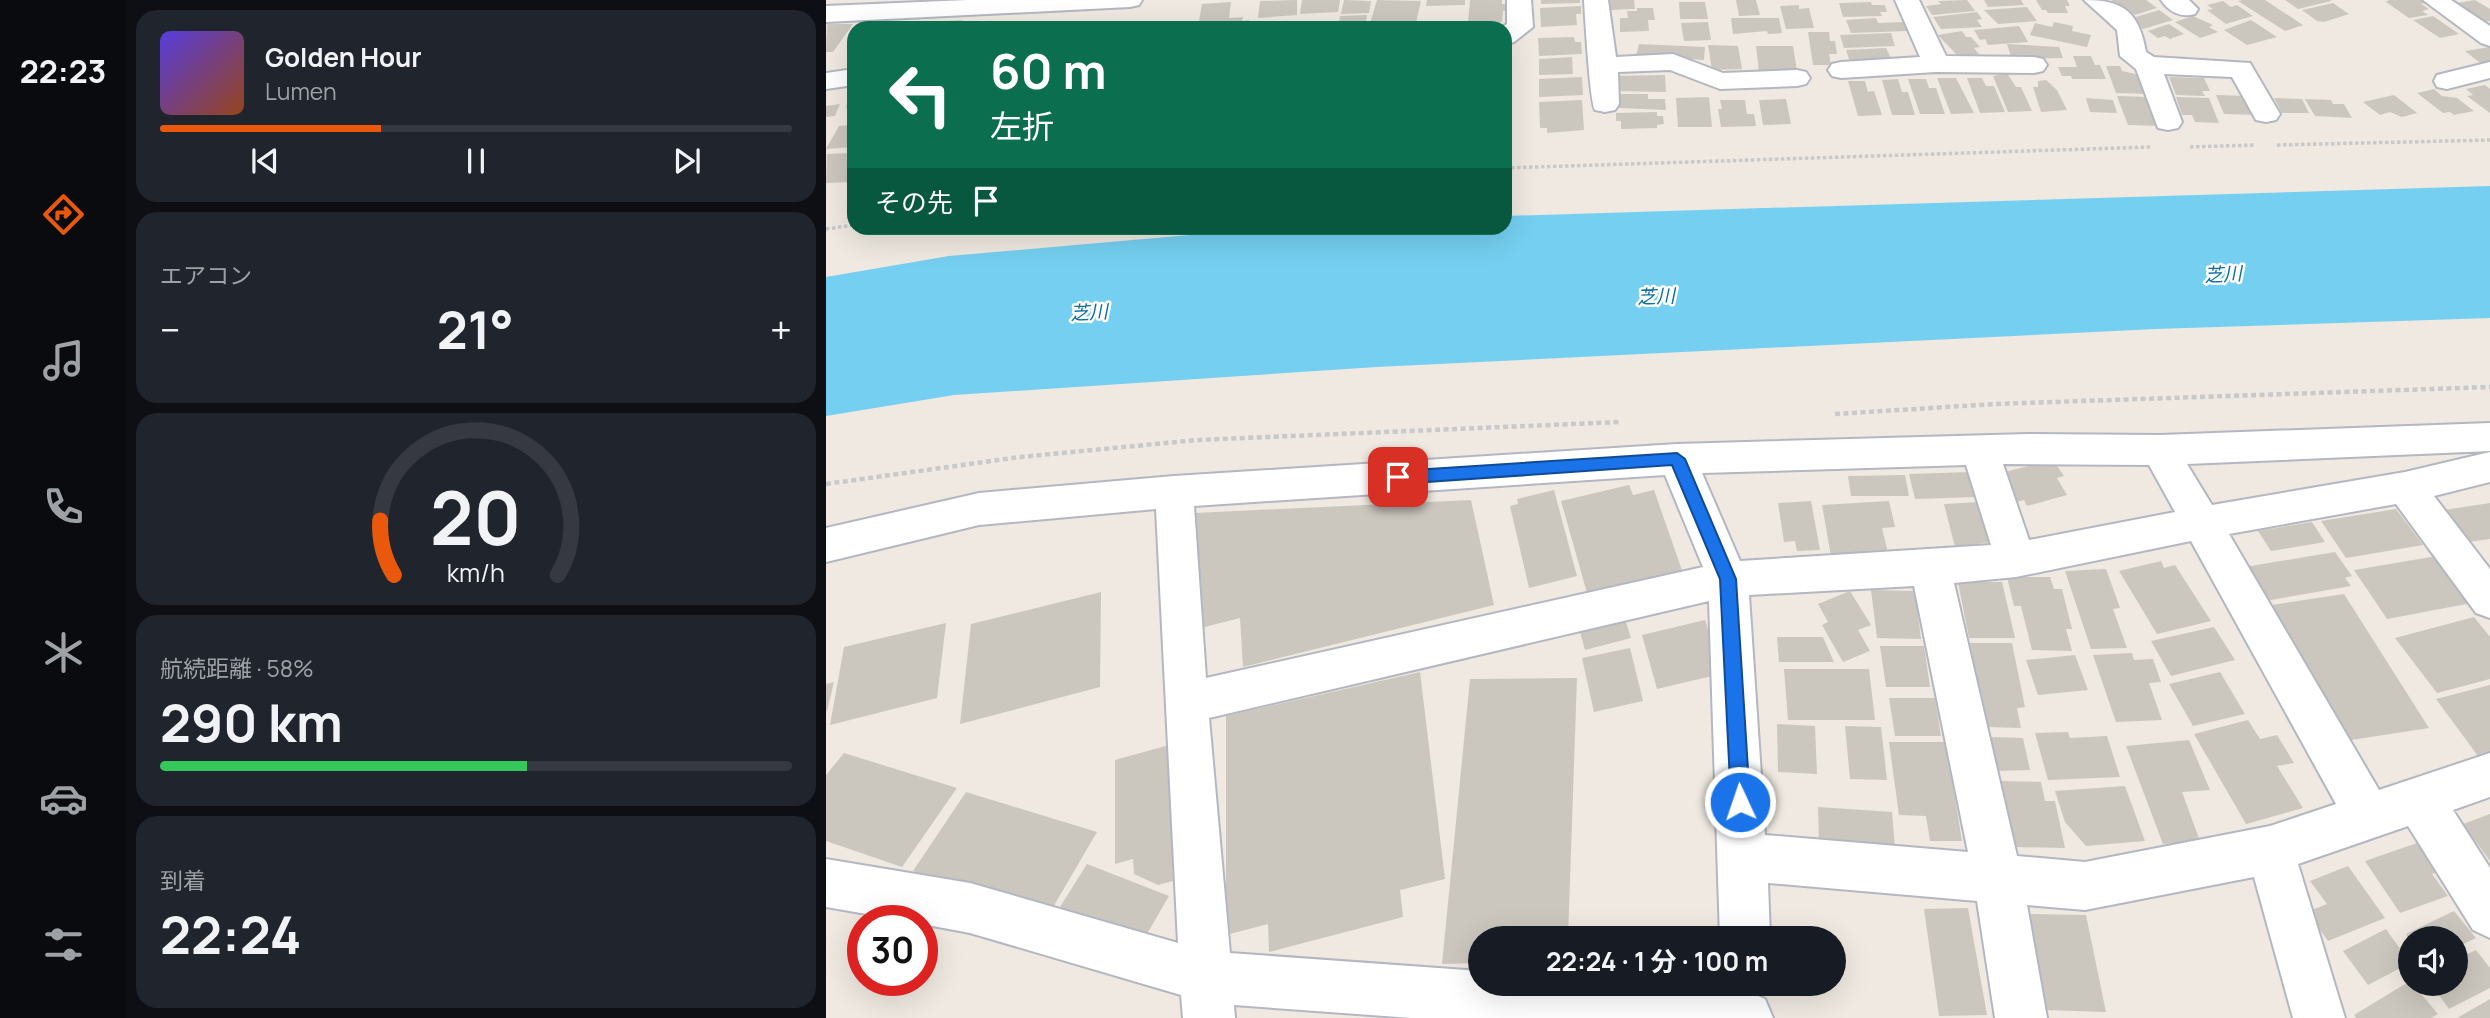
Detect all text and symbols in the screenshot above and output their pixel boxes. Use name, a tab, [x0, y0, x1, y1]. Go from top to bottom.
text: 60 m	[990, 37, 1107, 104]
text: Golden Hour	[265, 39, 422, 75]
text: 22:23	[20, 49, 106, 93]
icon: left	[875, 49, 966, 140]
text: Lumen	[265, 75, 337, 107]
text: 左折	[990, 104, 1054, 148]
icon: previous	[246, 142, 284, 180]
icon: pause	[457, 142, 495, 180]
icon: next	[668, 142, 706, 180]
icon: arrive	[967, 182, 1005, 220]
text: その先	[875, 184, 953, 220]
icon: directions	[39, 190, 88, 239]
text: エアコン	[160, 259, 252, 291]
water label: 芝川	[2203, 260, 2245, 288]
water label: 芝川	[1637, 282, 1677, 310]
text: 21°	[437, 294, 514, 365]
water label: 芝川	[1069, 298, 1111, 326]
text: −	[160, 303, 181, 355]
text: +	[770, 303, 792, 355]
icon: music	[39, 336, 88, 385]
pin	[1368, 447, 1428, 507]
icon: arrive	[1379, 458, 1417, 496]
text: 20	[430, 467, 522, 567]
icon: phone	[39, 482, 88, 531]
text: km/h	[447, 555, 505, 590]
icon: climate	[39, 628, 88, 677]
text: 航続距離 · 58%	[160, 652, 314, 684]
text: 290 km	[160, 687, 343, 758]
position arrow	[1703, 765, 1777, 839]
icon: car	[39, 774, 88, 823]
text: 到着	[160, 864, 206, 896]
text: 22:24	[160, 899, 301, 970]
speed limit sign: 30	[847, 905, 938, 996]
icon: filters	[39, 920, 88, 969]
map controls	[2398, 926, 2468, 996]
button: sound	[2398, 926, 2468, 996]
text: 22:24 · 1 分 · 100 m	[1546, 943, 1768, 979]

